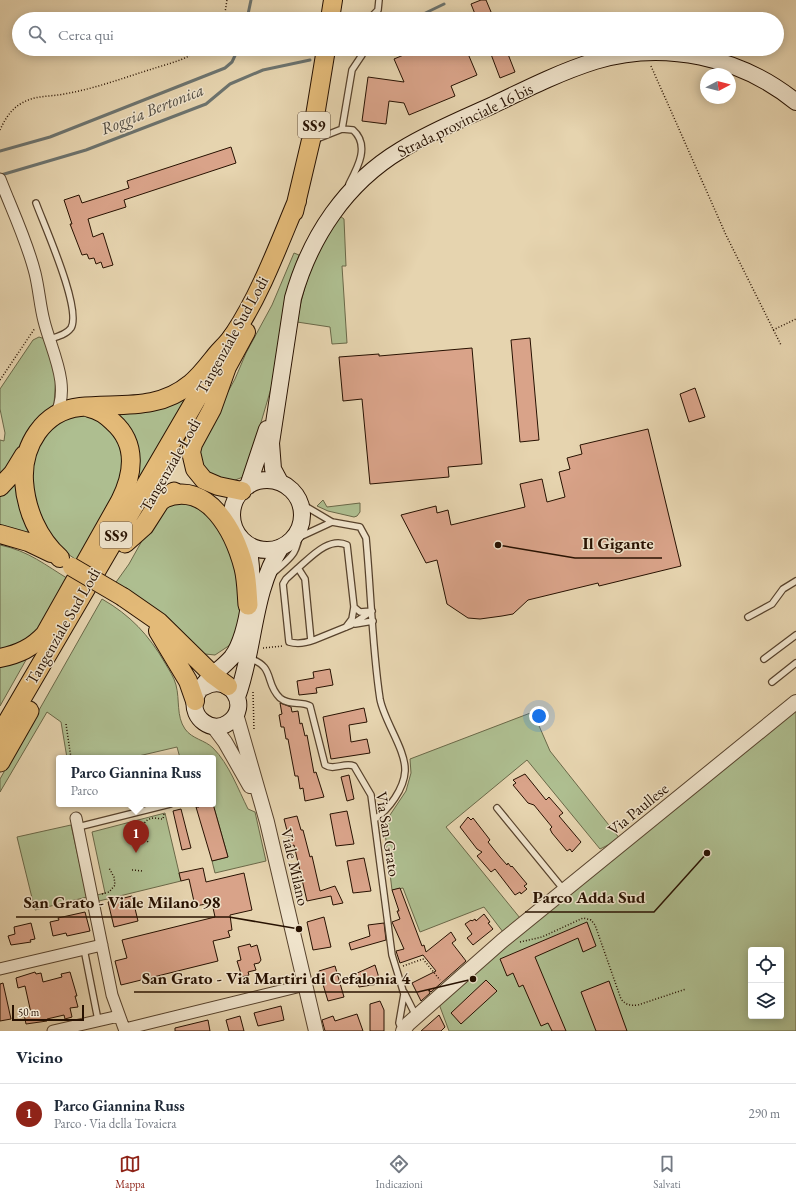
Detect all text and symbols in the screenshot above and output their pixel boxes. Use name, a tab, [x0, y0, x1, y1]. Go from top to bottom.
search box	[12, 12, 784, 56]
icon: search	[26, 23, 48, 45]
text: Cerca qui	[58, 25, 114, 44]
north arrow	[700, 68, 736, 104]
water label: Roggia Bertonica	[97, 78, 207, 140]
street label: Strada provinciale 16 bis	[394, 78, 536, 162]
road number: SS9	[298, 112, 330, 138]
street label: Tangenziale Sud Lodi	[191, 272, 273, 398]
street label: Tangenziale Lodi	[135, 414, 205, 515]
road number: SS9	[100, 522, 132, 548]
callout: Il Gigante	[575, 529, 662, 558]
text: Il Gigante	[582, 532, 654, 554]
street label: Tangenziale Sud Lodi	[21, 564, 105, 688]
your location	[529, 706, 549, 726]
popup	[56, 755, 216, 807]
text: Parco Giannina Russ	[71, 763, 201, 782]
street label: Via Paullese	[603, 778, 673, 840]
text: Parco	[71, 782, 98, 799]
street label: Via San Grato	[371, 790, 405, 878]
pin: 1	[123, 820, 149, 853]
street label: Viale Milano	[276, 826, 314, 908]
callout: Parco Adda Sud	[525, 883, 654, 912]
text: Parco Adda Sud	[533, 886, 646, 908]
callout: San Grato - Viale Milano 98	[16, 888, 229, 917]
text: San Grato - Viale Milano 98	[23, 891, 221, 913]
map controls	[748, 947, 784, 1019]
button: locate	[748, 947, 784, 983]
callout: San Grato - Via Martiri di Cefalonia 4	[134, 963, 418, 992]
text: San Grato - Via Martiri di Cefalonia 4	[142, 967, 411, 989]
button: layers	[748, 983, 784, 1019]
scale bar	[12, 1003, 84, 1022]
text: 50 m	[18, 1005, 39, 1019]
text: Vicino	[16, 1046, 63, 1068]
text: Parco Giannina Russ	[54, 1096, 185, 1115]
text: 1	[26, 1105, 32, 1122]
text: 290 m	[749, 1105, 780, 1122]
text: Parco · Via della Tovaiera	[54, 1115, 177, 1132]
tab: Mappa	[115, 1153, 145, 1191]
tab: Indicazioni	[376, 1153, 423, 1191]
tab: Salvati	[653, 1153, 681, 1191]

